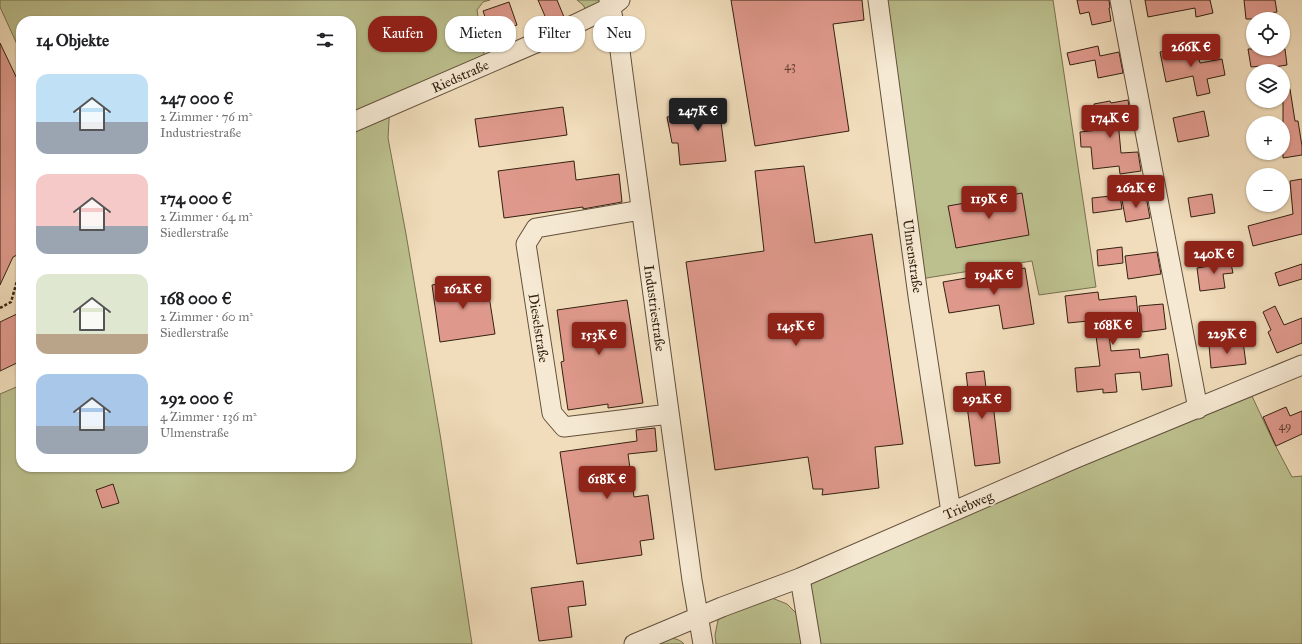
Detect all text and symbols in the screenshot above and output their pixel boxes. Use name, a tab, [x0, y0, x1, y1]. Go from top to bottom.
map controls	[1246, 12, 1290, 212]
button: locate	[1246, 12, 1290, 56]
chip: Kaufen	[368, 16, 437, 52]
chip: Mieten	[445, 16, 516, 52]
chip: Filter	[524, 16, 585, 52]
chip: Neu	[593, 16, 645, 52]
icon: filters	[314, 29, 336, 51]
text: 14 Objekte	[36, 30, 109, 51]
pin: 266K €	[1158, 34, 1224, 68]
text: 266K €	[1171, 39, 1211, 55]
street label: Riedstraße	[429, 56, 492, 97]
house number: 43	[784, 59, 796, 73]
button: layers	[1246, 64, 1290, 108]
text: 247 000 €	[160, 88, 234, 109]
icon: home	[68, 90, 116, 138]
pin: 247K €	[665, 98, 731, 132]
text: 247K €	[678, 103, 718, 119]
pin: 174K €	[1077, 105, 1143, 139]
text: 2 Zimmer · 76 m²	[160, 109, 253, 125]
text: 174K €	[1091, 110, 1129, 126]
button: +	[1246, 116, 1290, 160]
text: Industriestraße	[160, 125, 241, 141]
button: −	[1246, 168, 1290, 212]
pin: 262K €	[1103, 175, 1169, 209]
text: 262K €	[1116, 180, 1156, 196]
pin: 119K €	[956, 186, 1022, 220]
text: 174 000 €	[160, 188, 232, 209]
icon: home	[68, 190, 116, 238]
text: 119K €	[970, 191, 1008, 207]
text: 2 Zimmer · 64 m²	[160, 209, 253, 225]
street label: Ulmenstraße	[899, 218, 926, 294]
text: Siedlerstraße	[160, 225, 229, 241]
pin: 240K €	[1181, 241, 1247, 275]
text: 240K €	[1193, 246, 1235, 262]
pin: 194K €	[961, 262, 1027, 296]
street label: Industriestraße	[640, 264, 669, 353]
text: 194K €	[974, 267, 1014, 283]
pin: 162K €	[430, 276, 496, 310]
text: 162K €	[444, 281, 482, 297]
text: 168 000 €	[160, 288, 232, 309]
icon: home	[68, 290, 116, 338]
street label: Dieselstraße	[525, 292, 552, 364]
text: 2 Zimmer · 60 m²	[160, 309, 253, 325]
pin: 168K €	[1080, 312, 1146, 346]
pin: 145K €	[763, 313, 829, 347]
text: 168K €	[1094, 317, 1132, 333]
text: 145K €	[777, 318, 815, 334]
pin: 229K €	[1194, 321, 1260, 355]
pin: 153K €	[566, 322, 632, 356]
text: Siedlerstraße	[160, 325, 229, 341]
text: 229K €	[1207, 326, 1247, 342]
text: 153K €	[581, 327, 617, 343]
pin: 292K €	[949, 386, 1015, 420]
text: 292 000 €	[160, 388, 233, 409]
icon: home	[68, 390, 116, 438]
text: 292K €	[962, 391, 1002, 407]
text: 4 Zimmer · 136 m²	[160, 409, 257, 425]
house number: 49	[1278, 419, 1292, 433]
text: Ulmenstraße	[160, 425, 229, 441]
pin: 618K €	[574, 466, 640, 500]
text: 618K €	[588, 471, 626, 487]
street label: Triebweg	[941, 487, 996, 523]

